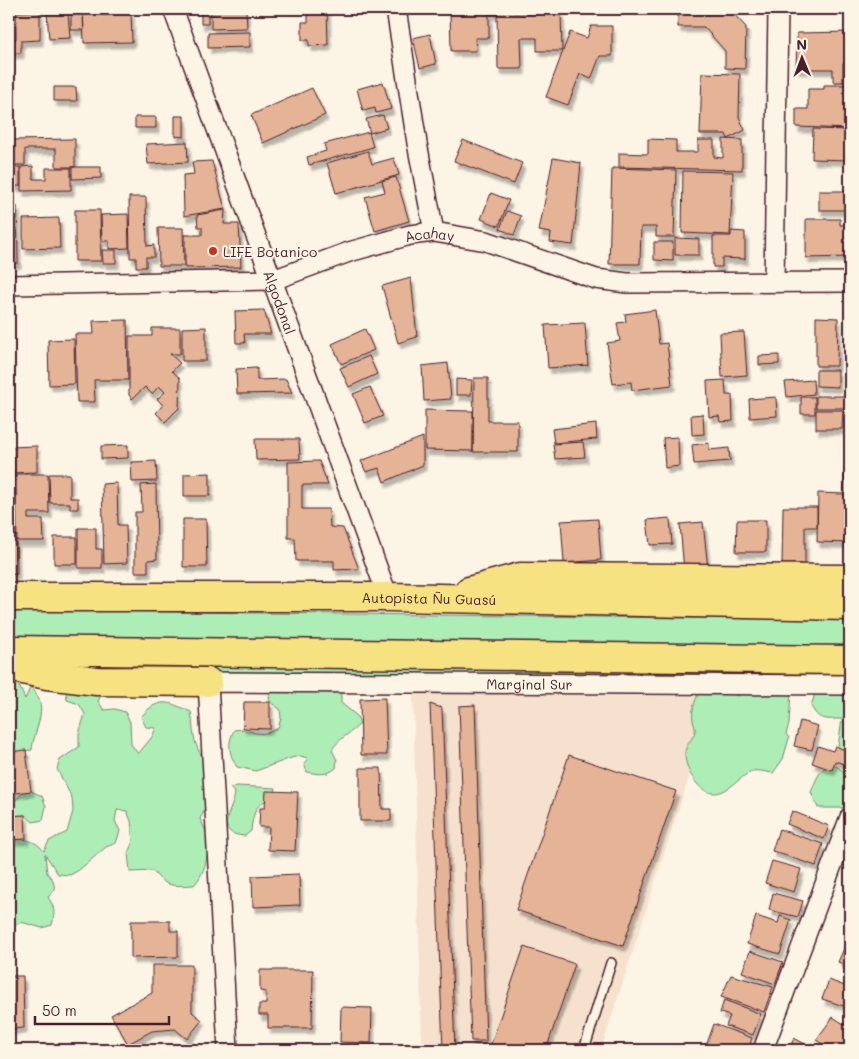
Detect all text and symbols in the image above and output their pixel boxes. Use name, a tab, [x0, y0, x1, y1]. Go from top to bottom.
north arrow	[776, 32, 826, 82]
text: N	[796, 35, 807, 54]
street label: Acahay	[402, 222, 456, 246]
place label: LIFE Botanico	[223, 242, 317, 261]
marker: LIFE Botanico	[207, 245, 219, 257]
street label: Algodonal	[260, 267, 301, 337]
street label: Autopista Ñu Guasú	[362, 587, 497, 609]
street label: Marginal Sur	[486, 674, 573, 693]
scale bar	[35, 994, 169, 1026]
text: 50 m	[42, 1000, 77, 1020]

